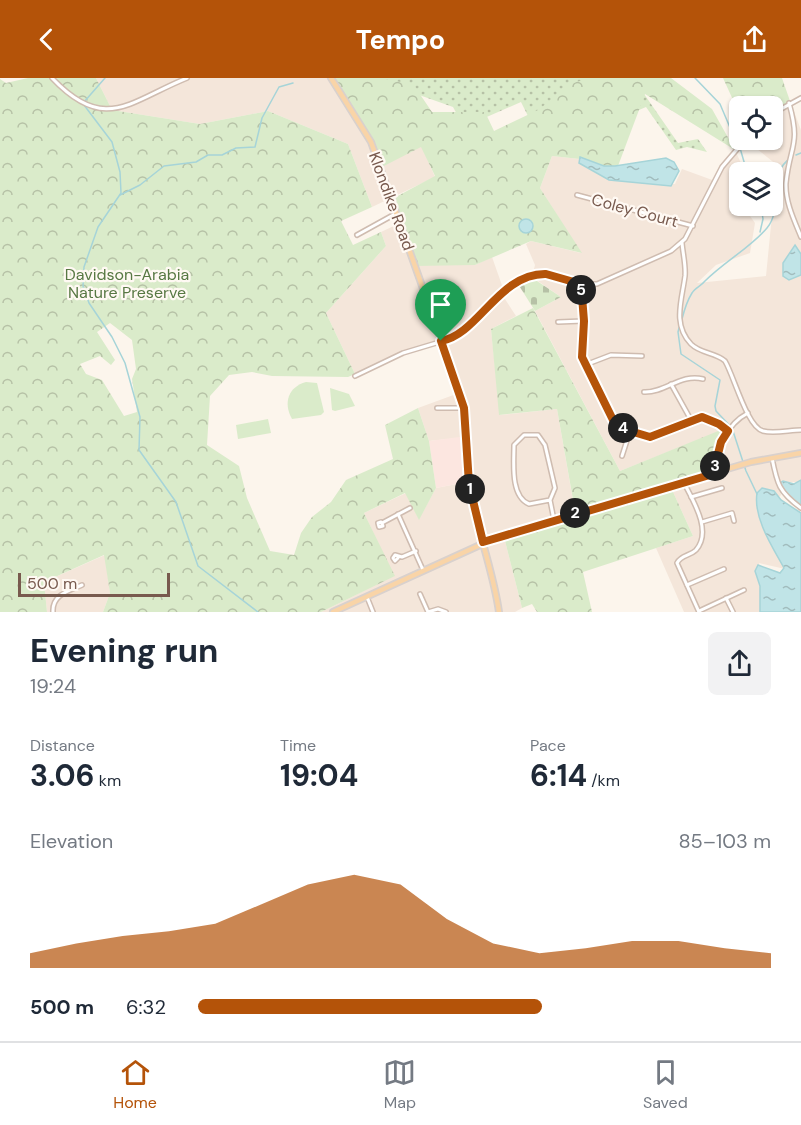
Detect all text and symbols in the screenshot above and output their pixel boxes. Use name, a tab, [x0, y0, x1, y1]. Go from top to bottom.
text: Tempo	[356, 22, 445, 57]
icon: back	[30, 23, 63, 56]
icon: share	[738, 23, 771, 56]
map controls	[729, 96, 783, 216]
button: locate	[729, 96, 783, 150]
street label: Klondike Road	[364, 149, 419, 253]
button: layers	[729, 162, 783, 216]
street label: Coley Court	[589, 189, 680, 232]
park label: Davidson-Arabia Nature Preserve	[65, 264, 189, 303]
pin: 5	[566, 275, 596, 305]
pin	[415, 279, 466, 341]
text: 5	[576, 279, 586, 300]
icon: arrive	[424, 288, 457, 321]
pin: 4	[608, 413, 638, 443]
text: 4	[618, 417, 628, 438]
pin: 3	[700, 451, 730, 481]
text: 3	[710, 455, 720, 476]
pin: 1	[455, 474, 485, 504]
text: 1	[467, 478, 473, 499]
pin: 2	[560, 498, 590, 528]
text: 2	[570, 502, 580, 523]
scale bar	[18, 570, 170, 598]
text: 500 m	[27, 573, 77, 594]
text: Evening run	[30, 629, 218, 672]
button: share	[708, 632, 771, 695]
text: 19:24	[30, 673, 76, 699]
text: Distance	[30, 735, 95, 756]
text: Time	[280, 735, 316, 756]
text: Pace	[530, 735, 566, 756]
text: 3.06	[30, 756, 95, 795]
text: 19:04	[280, 756, 358, 795]
text: 6:14	[530, 756, 587, 795]
text: km	[95, 770, 121, 791]
text: /km	[587, 770, 620, 791]
text: Elevation	[30, 828, 113, 854]
text: 85–103 m	[678, 828, 771, 854]
text: 500 m	[30, 994, 94, 1020]
text: 6:32	[126, 994, 166, 1020]
tab: Home	[113, 1056, 157, 1113]
tab: Map	[383, 1056, 416, 1113]
tab: Saved	[643, 1056, 688, 1113]

